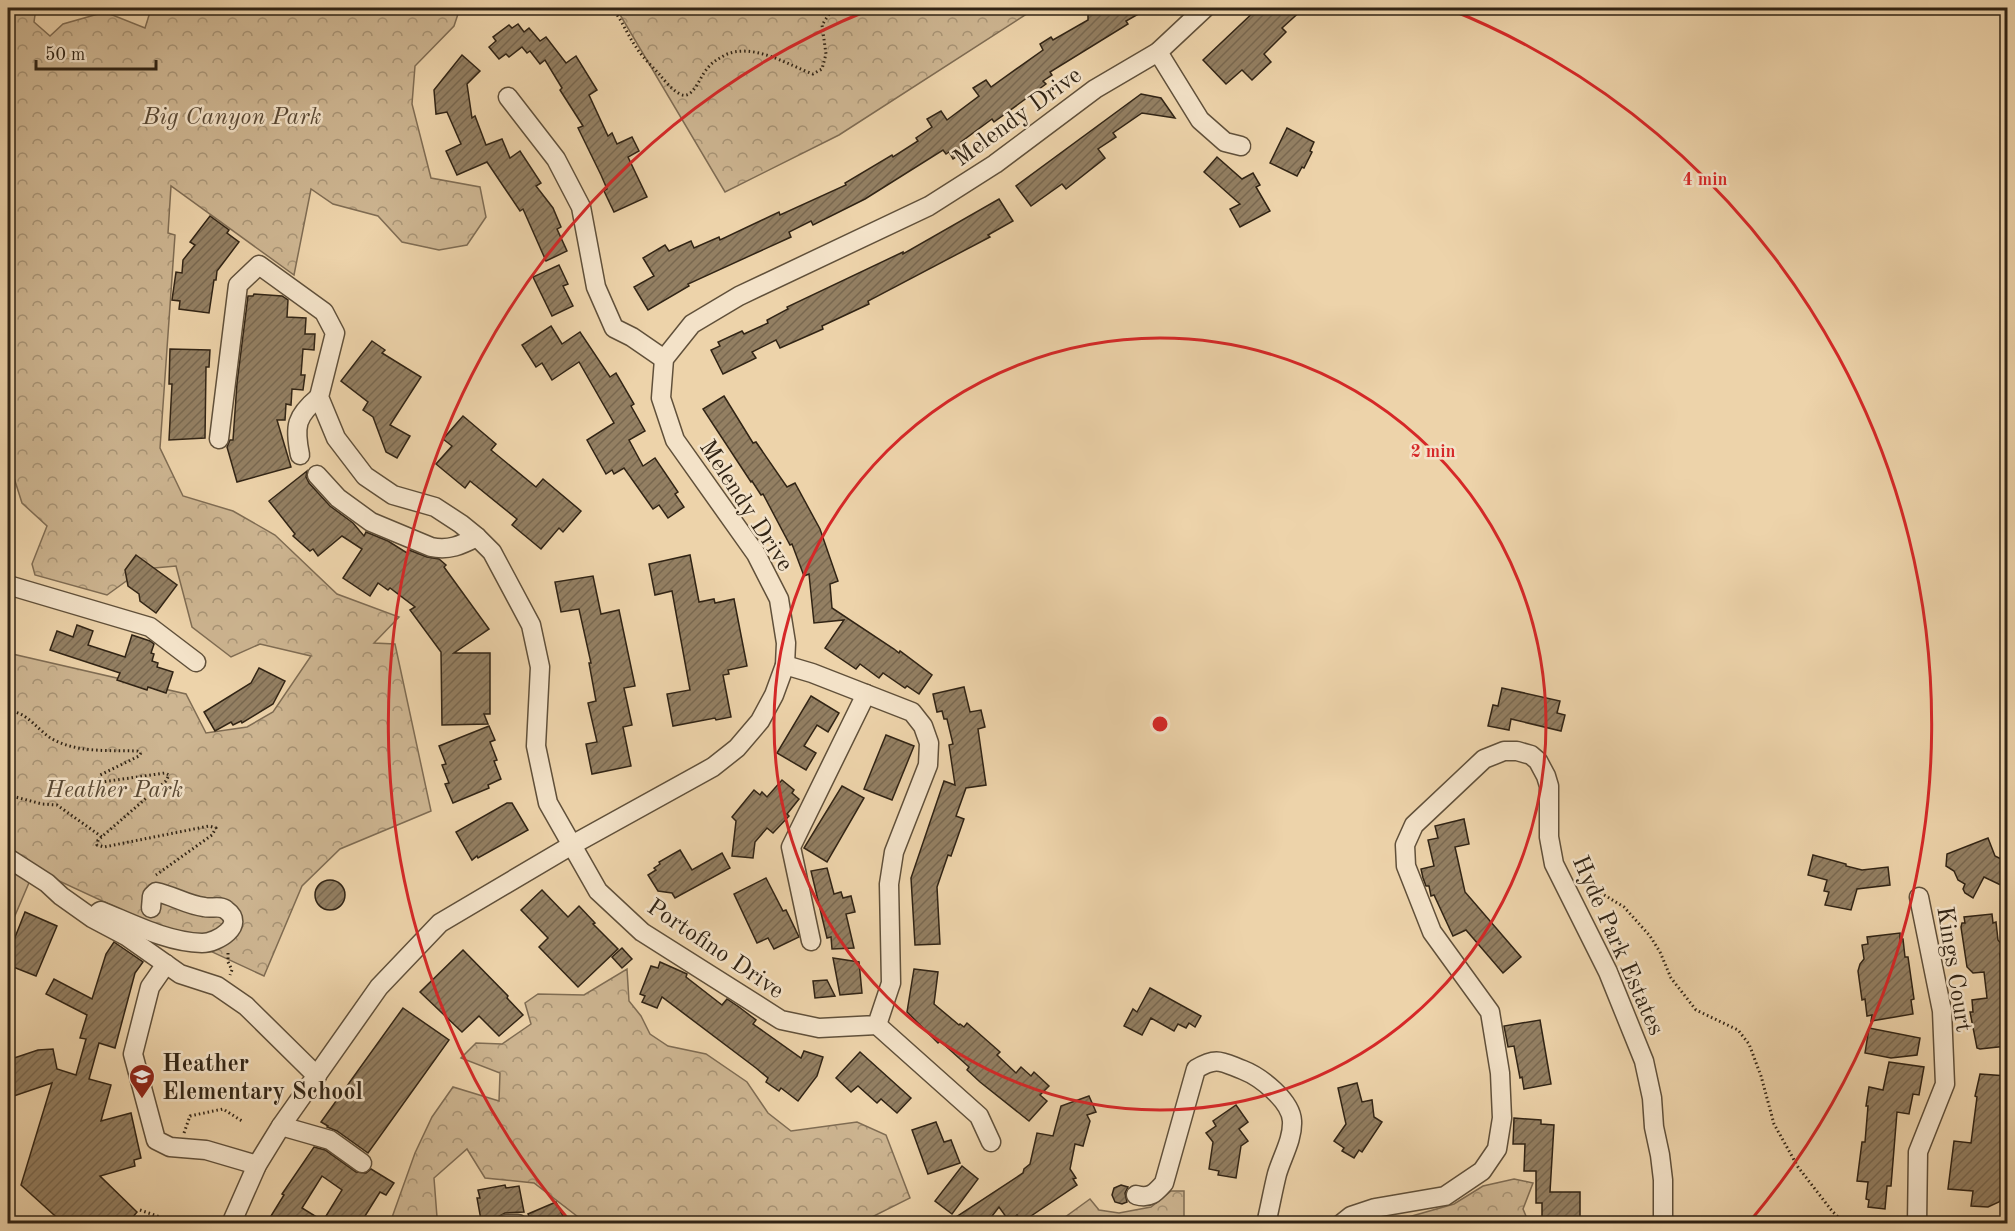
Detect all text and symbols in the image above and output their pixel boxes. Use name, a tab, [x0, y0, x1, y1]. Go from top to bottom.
scale bar	[36, 33, 156, 71]
text: 50 m	[45, 46, 85, 64]
street label: Melendy Drive	[950, 63, 1086, 172]
park label: Big Canyon Park	[142, 106, 321, 130]
text: 4 min	[1682, 171, 1728, 189]
street label: Melendy Drive	[694, 436, 797, 576]
text: 2 min	[1410, 443, 1456, 461]
centre of rings	[1150, 714, 1170, 734]
park label: Heather Park	[44, 779, 183, 803]
street label: Hyde Park Estates	[1567, 852, 1668, 1039]
street label: Portofino Drive	[642, 895, 788, 1004]
street label: Kings Court	[1931, 905, 1975, 1034]
place label: Heather Elementary School	[162, 1053, 363, 1105]
school or university icon: Heather Elementary School	[127, 1062, 157, 1100]

